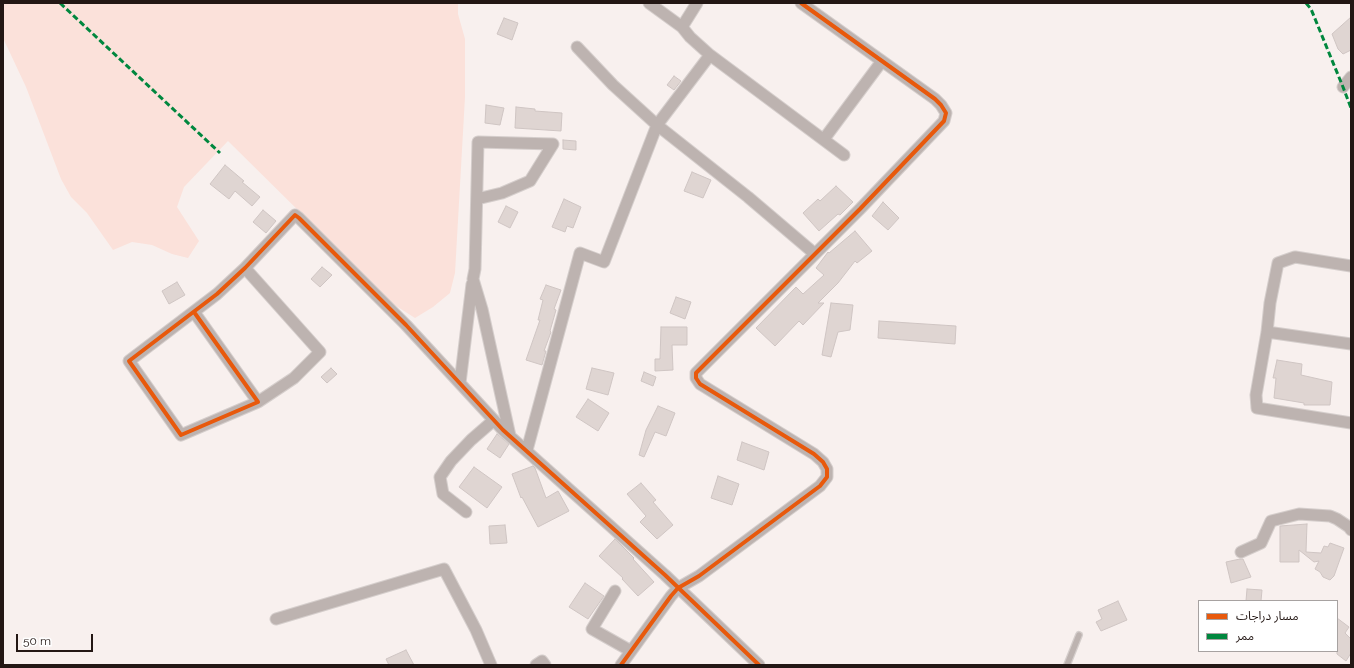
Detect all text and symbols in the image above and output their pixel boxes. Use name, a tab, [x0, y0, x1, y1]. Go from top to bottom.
legend	[1198, 600, 1338, 652]
text: مسار دراجات	[1236, 609, 1299, 623]
scale bar	[18, 626, 95, 652]
text: ممر	[1236, 629, 1254, 643]
text: 50 m	[23, 634, 51, 648]

